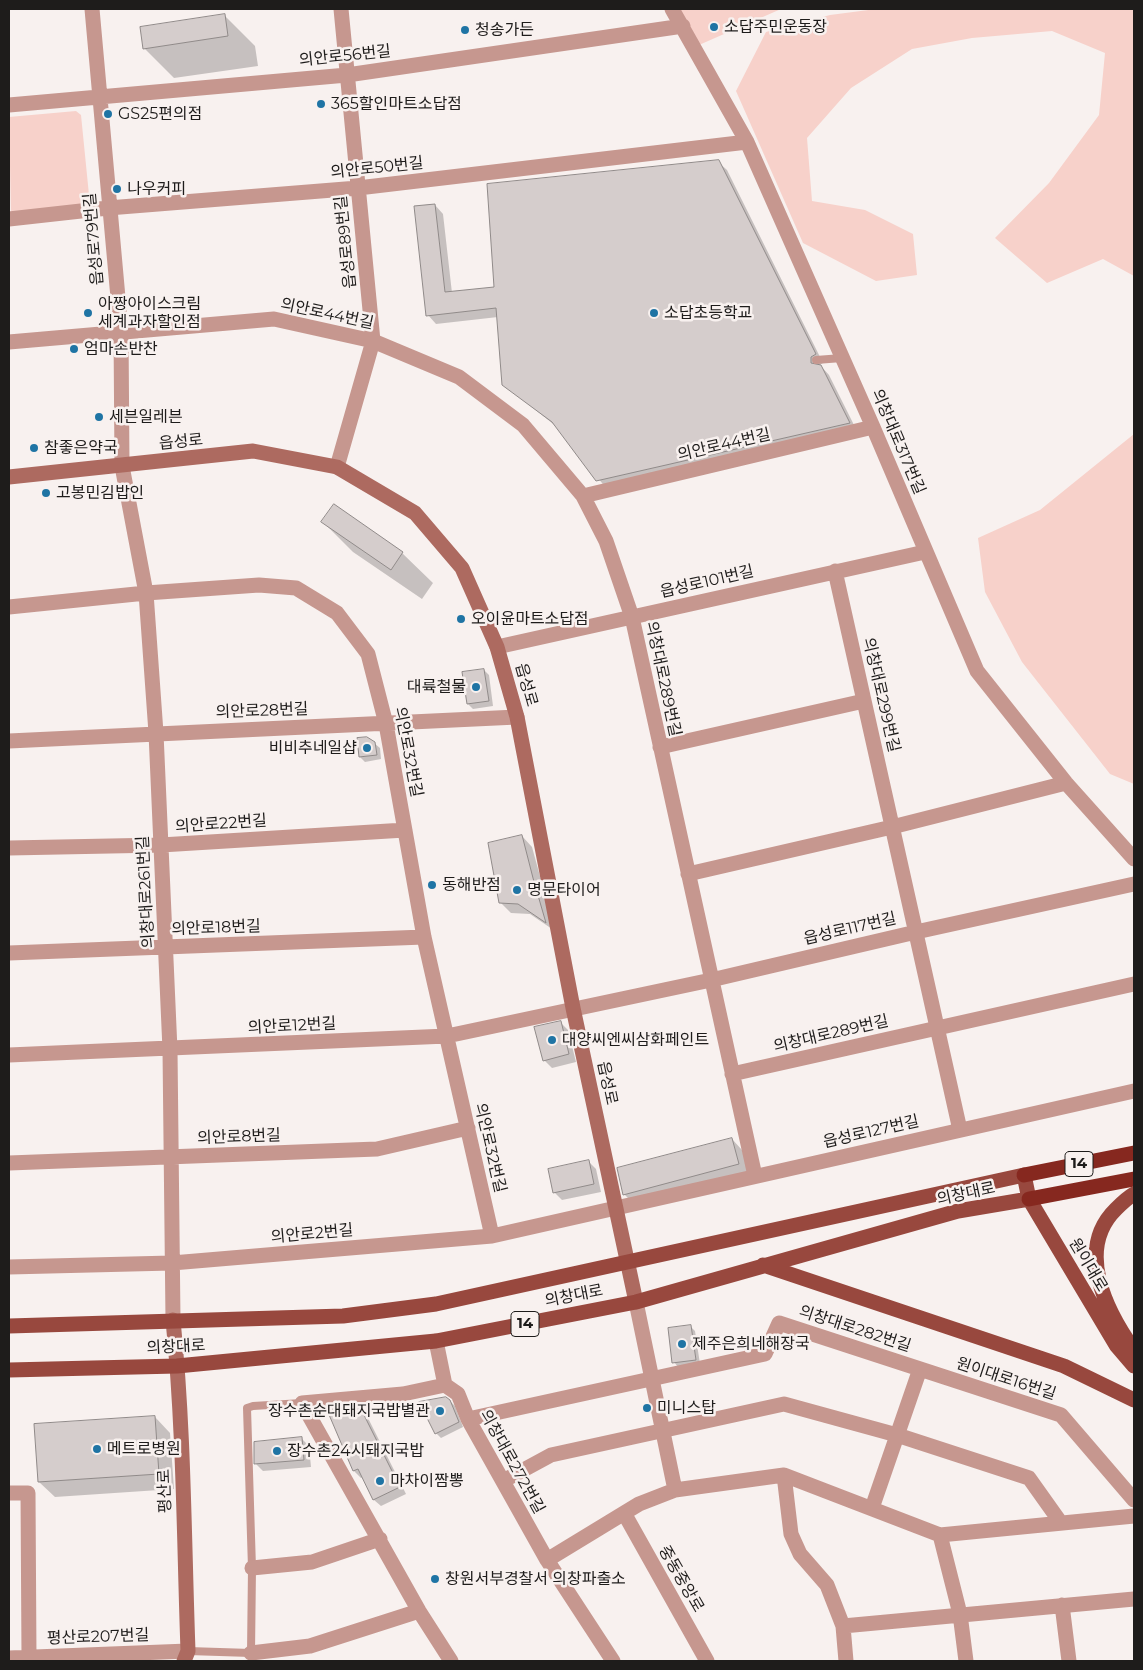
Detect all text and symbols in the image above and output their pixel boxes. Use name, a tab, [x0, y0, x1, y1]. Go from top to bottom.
place label: 소답주민운동장	[724, 17, 827, 37]
place label: 청송가든	[475, 20, 534, 40]
marker: 소답주민운동장	[708, 21, 720, 33]
marker: 청송가든	[459, 24, 471, 36]
street label: 의안로56번길	[298, 42, 392, 70]
place label: 365할인마트소답점	[331, 94, 462, 114]
marker: 365할인마트소답점	[315, 98, 327, 110]
place label: GS25편의점	[118, 104, 203, 124]
marker: GS25편의점	[102, 108, 114, 120]
street label: 의안로50번길	[330, 154, 424, 182]
place label: 나우커피	[127, 179, 186, 199]
marker: 나우커피	[111, 183, 123, 195]
street label: 읍성로79번길	[80, 192, 108, 286]
street label: 읍성로89번길	[332, 194, 360, 290]
place label: 아짱아이스크림 세계과자할인점	[98, 294, 201, 332]
street label: 의안로44번길	[279, 295, 375, 333]
place label: 소답초등학교	[664, 303, 752, 323]
marker: 아짱아이스크림 세계과자할인점	[82, 307, 94, 319]
marker: 소답초등학교	[648, 307, 660, 319]
place label: 엄마손반찬	[84, 339, 158, 359]
marker: 엄마손반찬	[68, 343, 80, 355]
street label: 의창대로317번길	[867, 386, 929, 498]
place label: 세븐일레븐	[109, 407, 183, 427]
marker: 세븐일레븐	[93, 411, 105, 423]
street label: 의안로44번길	[676, 425, 772, 465]
street label: 읍성로	[158, 430, 204, 454]
place label: 참좋은약국	[44, 438, 118, 458]
marker: 참좋은약국	[28, 442, 40, 454]
place label: 고봉민김밥인	[56, 483, 144, 503]
marker: 고봉민김밥인	[40, 487, 52, 499]
street label: 읍성로101번길	[658, 562, 756, 602]
place label: 오이윤마트소답점	[471, 609, 589, 629]
marker: 오이윤마트소답점	[455, 613, 467, 625]
street label: 의창대로289번길	[641, 620, 685, 738]
street label: 의창대로299번길	[858, 636, 904, 754]
street label: 읍성로	[511, 661, 541, 709]
place label: 대륙철물	[407, 677, 466, 697]
marker: 대륙철물	[470, 681, 482, 693]
street label: 의안로28번길	[215, 700, 309, 722]
street label: 의안로32번길	[390, 705, 426, 799]
place label: 비비추네일샵	[269, 738, 357, 758]
marker: 비비추네일샵	[361, 742, 373, 754]
street label: 의안로22번길	[175, 811, 267, 837]
street label: 의창대로261번길	[133, 835, 159, 949]
place label: 동해반점	[442, 875, 501, 895]
marker: 동해반점	[426, 879, 438, 891]
place label: 명문타이어	[527, 880, 601, 900]
marker: 명문타이어	[511, 884, 523, 896]
street label: 읍성로117번길	[802, 909, 898, 949]
street label: 의안로18번길	[171, 917, 261, 939]
street label: 의창대로289번길	[772, 1011, 890, 1057]
street label: 의안로12번길	[247, 1014, 337, 1038]
place label: 대양씨엔씨삼화페인트	[562, 1030, 709, 1050]
marker: 대양씨엔씨삼화페인트	[546, 1034, 558, 1046]
street label: 읍성로	[593, 1059, 621, 1107]
street label: 의안로32번길	[470, 1101, 510, 1195]
street label: 읍성로127번길	[821, 1112, 921, 1152]
street label: 의안로8번길	[197, 1126, 281, 1148]
road number: 14	[1065, 1152, 1093, 1176]
street label: 의창대로	[935, 1178, 997, 1210]
street label: 의안로2번길	[270, 1221, 354, 1247]
street label: 원이대로	[1065, 1235, 1111, 1295]
street label: 의창대로	[543, 1281, 605, 1311]
street label: 의창대로282번길	[797, 1302, 913, 1356]
road number: 14	[511, 1312, 539, 1336]
place label: 제주은희네해장국	[692, 1334, 810, 1354]
street label: 의창대로	[146, 1336, 206, 1358]
marker: 제주은희네해장국	[676, 1338, 688, 1350]
street label: 원이대로16번길	[954, 1354, 1058, 1404]
place label: 미니스탑	[657, 1398, 716, 1418]
place label: 장수촌순대돼지국밥별관	[268, 1401, 430, 1421]
marker: 미니스탑	[641, 1402, 653, 1414]
marker: 장수촌순대돼지국밥별관	[434, 1405, 446, 1417]
street label: 의창대로272번길	[476, 1407, 548, 1517]
place label: 메트로병원	[107, 1439, 181, 1459]
place label: 장수촌24시돼지국밥	[287, 1441, 424, 1461]
marker: 메트로병원	[91, 1443, 103, 1455]
marker: 장수촌24시돼지국밥	[271, 1445, 283, 1457]
street label: 평산로	[155, 1469, 175, 1513]
place label: 마차이짬뽕	[390, 1471, 464, 1491]
marker: 마차이짬뽕	[374, 1475, 386, 1487]
street label: 중동중앙로	[654, 1542, 708, 1616]
place label: 창원서부경찰서 의창파출소	[445, 1569, 626, 1589]
marker: 창원서부경찰서 의창파출소	[429, 1573, 441, 1585]
street label: 평산로207번길	[46, 1626, 150, 1648]

